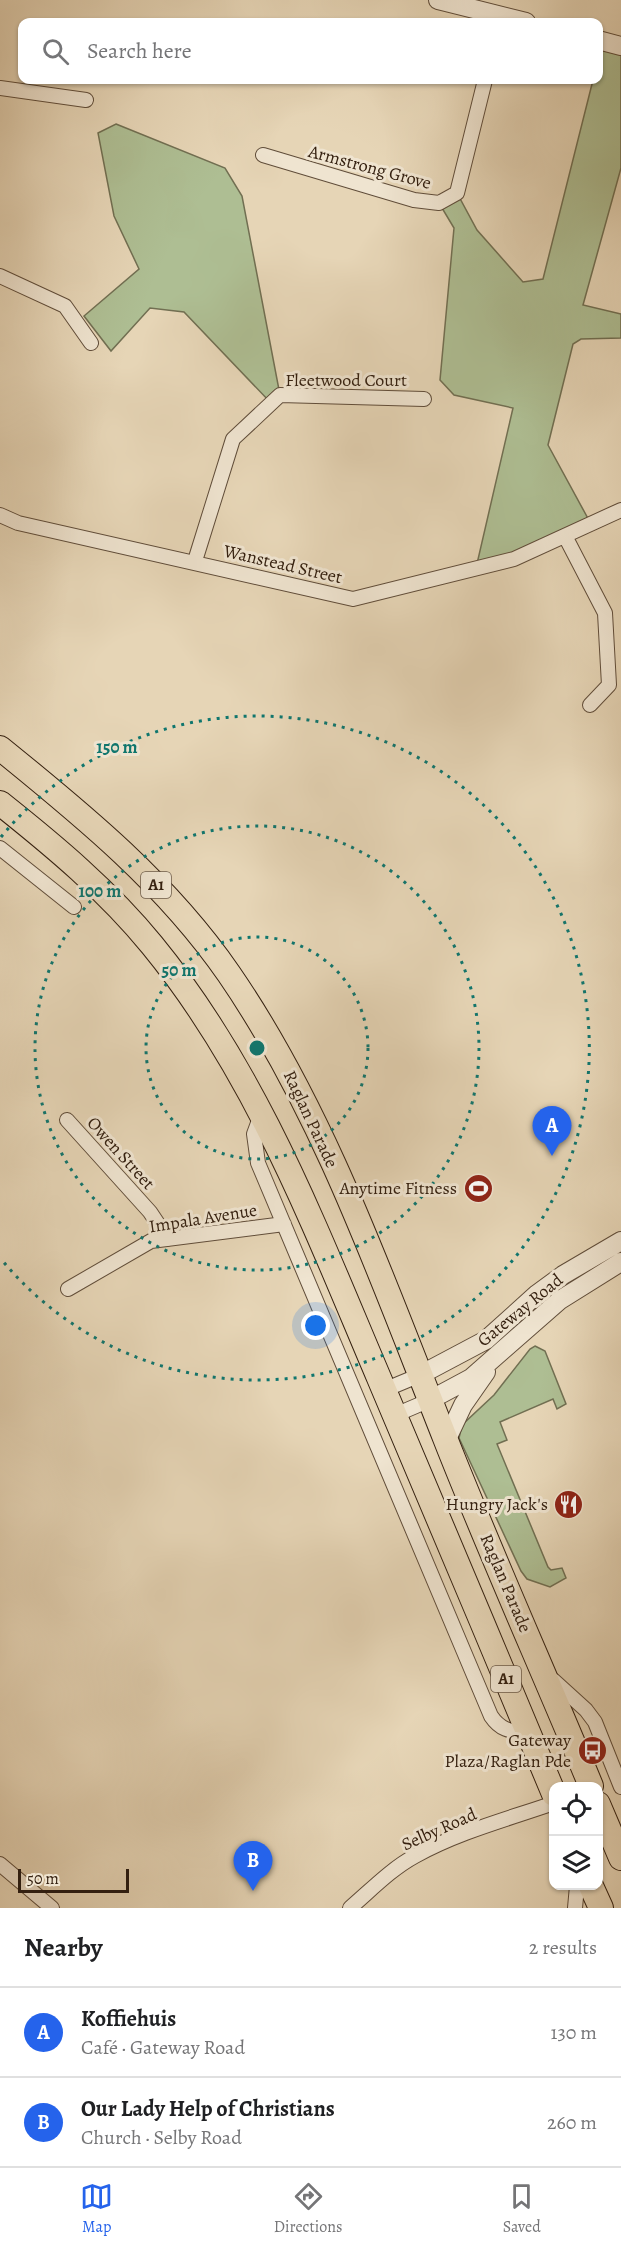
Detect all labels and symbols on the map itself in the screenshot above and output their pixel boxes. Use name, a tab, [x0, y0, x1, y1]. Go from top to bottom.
street label: Armstrong Grove	[305, 139, 434, 195]
street label: Fleetwood Court	[285, 368, 407, 392]
street label: Wanstead Street	[221, 539, 345, 589]
text: 150 m	[96, 735, 138, 759]
road number: A1	[141, 872, 171, 898]
text: 100 m	[79, 879, 121, 903]
text: 50 m	[162, 958, 196, 982]
centre of rings	[247, 1038, 267, 1058]
street label: Raglan Parade	[278, 1066, 344, 1172]
pin: A	[532, 1106, 572, 1156]
street label: Owen Street	[82, 1111, 160, 1195]
sports icon: Anytime Fitness	[462, 1172, 494, 1204]
place label: Anytime Fitness	[338, 1176, 457, 1200]
street label: Impala Avenue	[147, 1198, 259, 1238]
street label: Gateway Road	[472, 1268, 568, 1352]
your location	[301, 1311, 330, 1340]
restaurant icon: Hungry Jack's	[553, 1488, 585, 1520]
place label: Hungry Jack's	[446, 1492, 548, 1516]
street label: Raglan Parade	[474, 1530, 538, 1636]
road number: A1	[491, 1666, 521, 1692]
place label: Gateway Plaza/Raglan Pde	[445, 1728, 572, 1773]
bus stop icon: Gateway Plaza/Raglan Pde	[576, 1734, 608, 1766]
street label: Selby Road	[398, 1802, 481, 1856]
pin: B	[234, 1842, 272, 1891]
scale bar	[18, 1866, 129, 1894]

